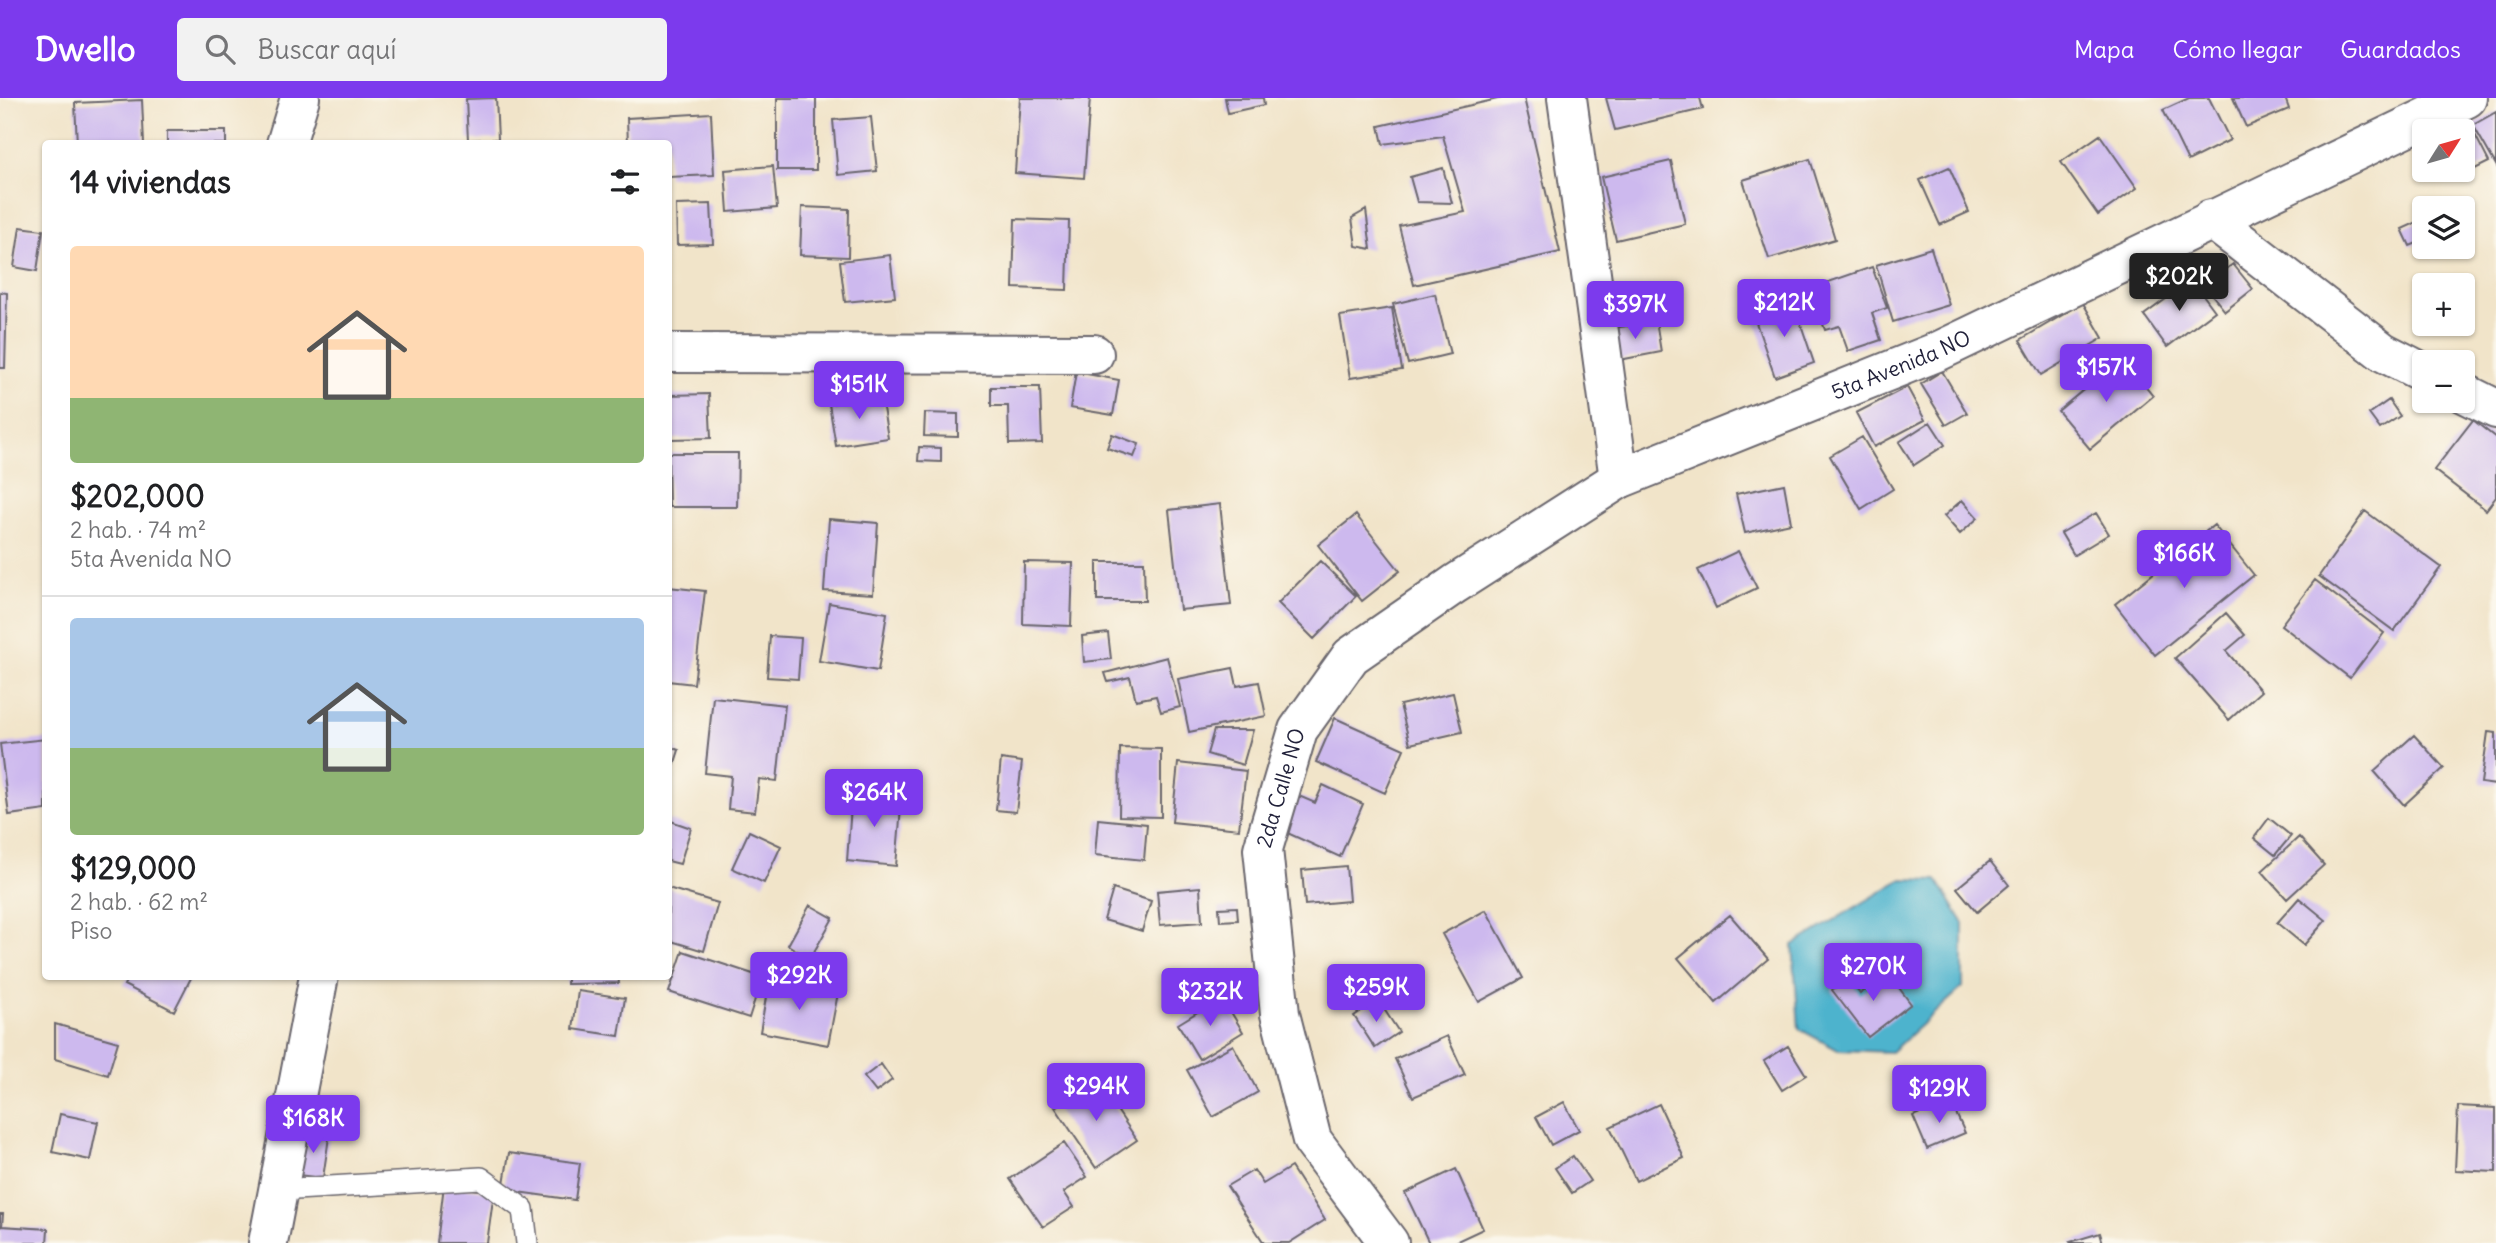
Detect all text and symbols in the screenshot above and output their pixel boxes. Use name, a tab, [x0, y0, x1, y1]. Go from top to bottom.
search box	[177, 18, 667, 81]
text: Dwello	[35, 28, 135, 70]
icon: search	[201, 30, 239, 68]
text: Buscar aquí	[257, 33, 396, 66]
text: Mapa	[2074, 34, 2134, 64]
text: Cómo llegar	[2172, 34, 2302, 64]
text: Guardados	[2340, 34, 2461, 64]
north arrow	[2412, 119, 2474, 182]
map controls	[2412, 119, 2475, 413]
text: 14 viviendas	[70, 163, 231, 201]
icon: filters	[606, 163, 644, 201]
button: layers	[2412, 196, 2475, 259]
pin: $202K	[2130, 254, 2228, 313]
text: $202K	[2145, 261, 2213, 290]
button: +	[2412, 273, 2475, 336]
pin: $212K	[1735, 280, 1833, 339]
pin: $397K	[1586, 282, 1684, 341]
text: $212K	[1753, 287, 1815, 316]
text: $397K	[1603, 289, 1667, 318]
icon: home	[294, 292, 420, 418]
street label: 5ta Avenida NO	[1828, 324, 1975, 406]
pin: $157K	[2057, 344, 2155, 404]
button: −	[2412, 350, 2475, 413]
text: $157K	[2076, 352, 2136, 381]
pin: $151K	[810, 362, 908, 421]
text: $151K	[830, 369, 888, 398]
text: $202,000	[70, 477, 205, 515]
text: 2 hab. · 74 m²	[70, 515, 206, 544]
pin: $166K	[2135, 531, 2233, 590]
text: $166K	[2153, 538, 2215, 567]
text: 5ta Avenida NO	[70, 544, 232, 573]
icon: home	[294, 664, 420, 790]
street label: 2da Calle NO	[1250, 725, 1311, 851]
pin: $264K	[825, 770, 923, 829]
text: $264K	[841, 777, 907, 806]
text: $129,000	[70, 849, 197, 887]
text: 2 hab. · 62 m²	[70, 887, 208, 916]
text: Piso	[70, 916, 112, 945]
pin: $270K	[1824, 944, 1922, 1003]
text: $270K	[1840, 951, 1906, 980]
pin: $292K	[750, 953, 848, 1012]
text: $292K	[766, 960, 832, 989]
pin: $259K	[1327, 964, 1425, 1024]
pin: $232K	[1161, 968, 1259, 1028]
text: $259K	[1343, 972, 1409, 1001]
text: $232K	[1177, 976, 1243, 1005]
pin: $294K	[1047, 1063, 1145, 1123]
pin: $129K	[1890, 1066, 1988, 1125]
text: $294K	[1063, 1071, 1129, 1100]
text: $129K	[1908, 1073, 1970, 1102]
pin: $168K	[264, 1096, 362, 1155]
text: $168K	[282, 1103, 344, 1132]

